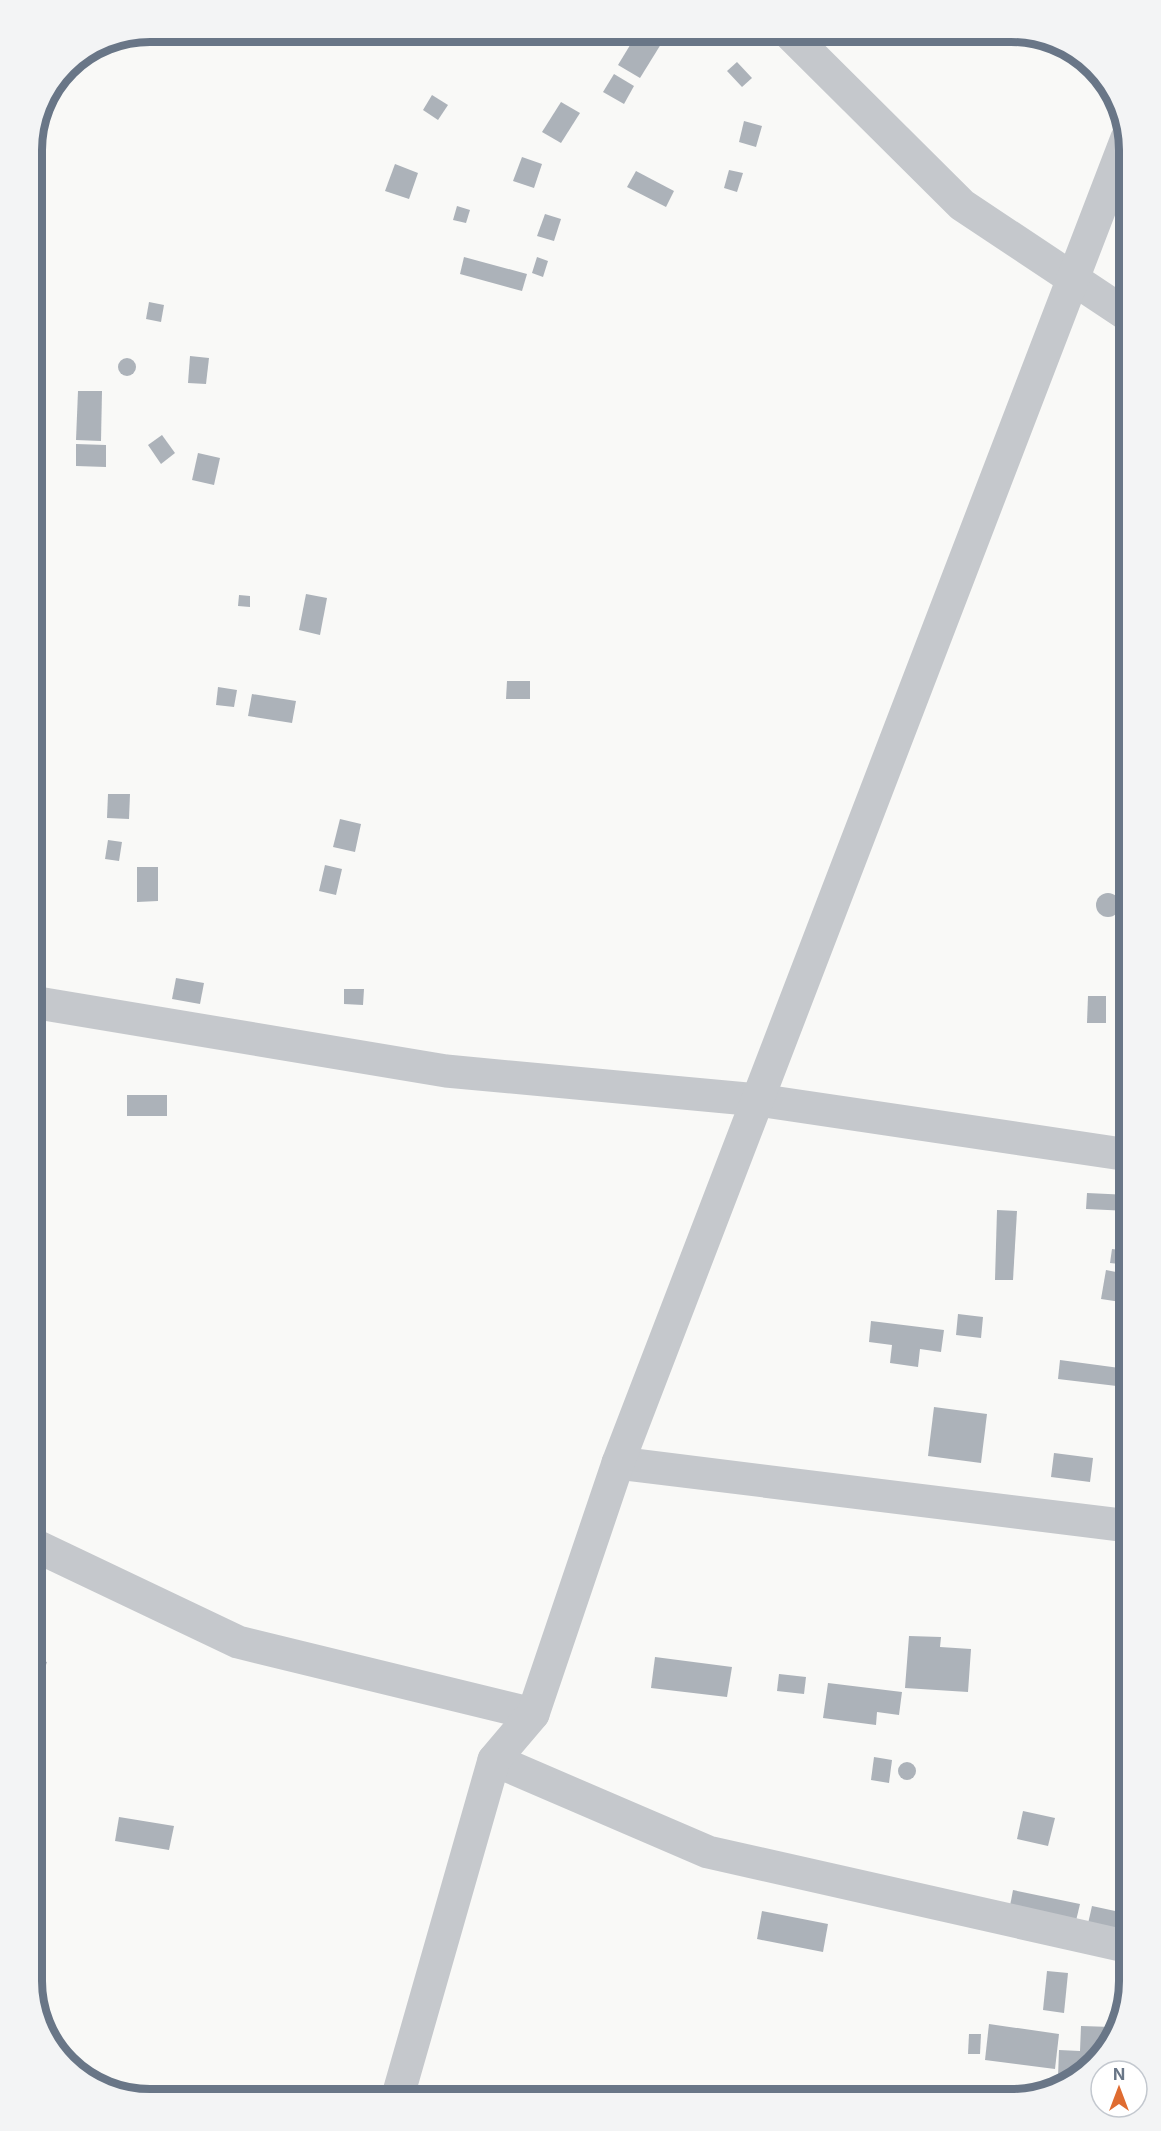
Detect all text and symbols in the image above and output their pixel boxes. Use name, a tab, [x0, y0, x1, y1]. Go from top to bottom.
north arrow	[1089, 2059, 1149, 2119]
text: N	[1113, 2064, 1125, 2084]

